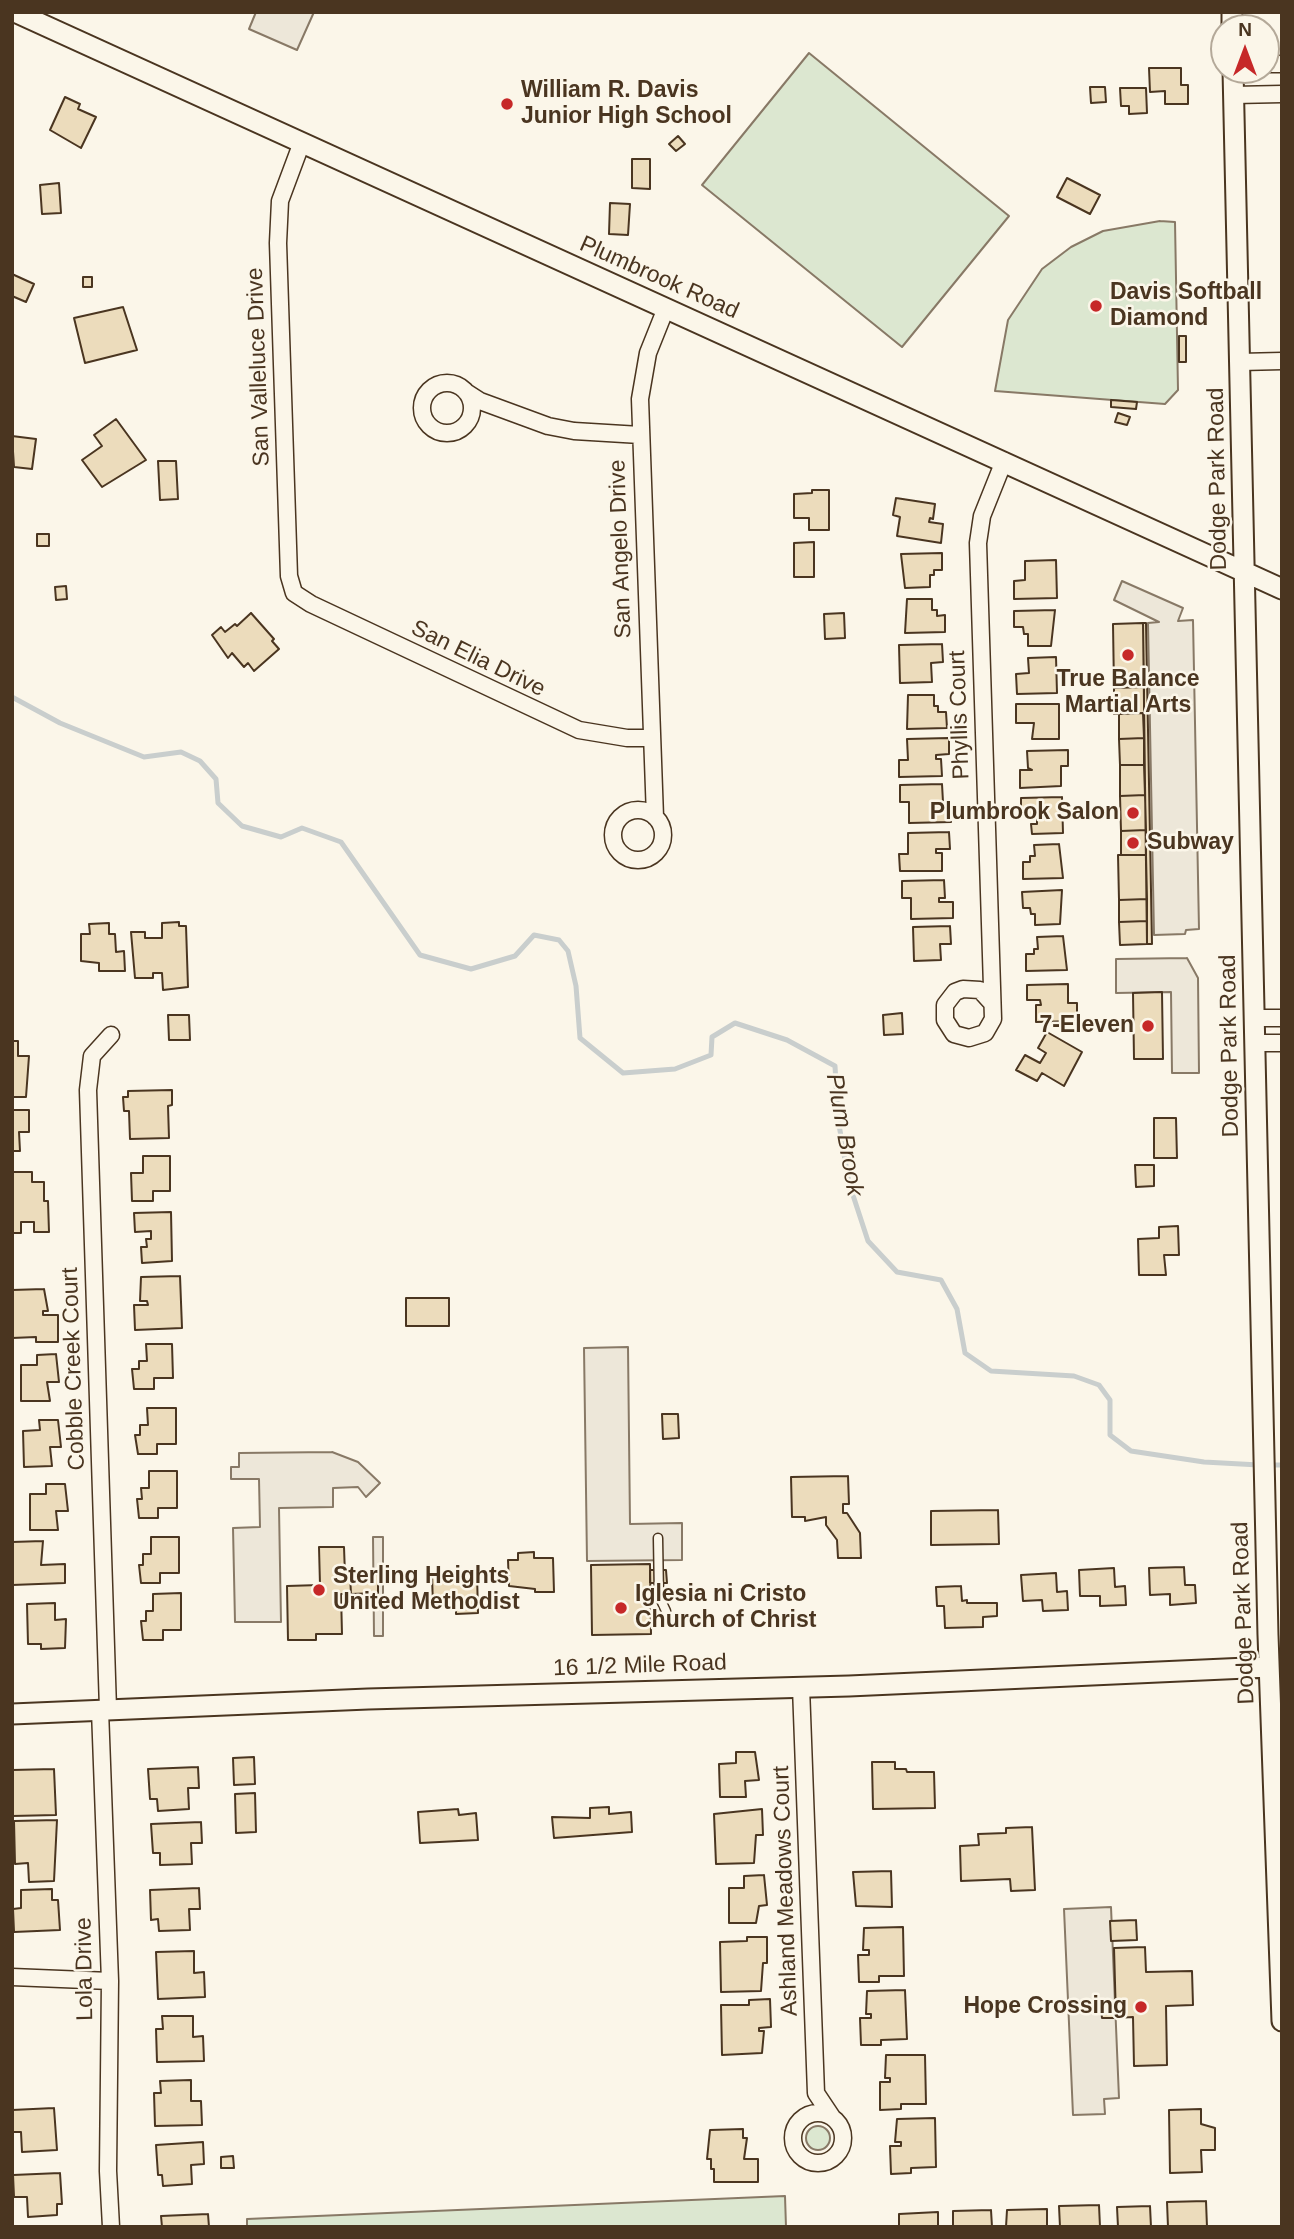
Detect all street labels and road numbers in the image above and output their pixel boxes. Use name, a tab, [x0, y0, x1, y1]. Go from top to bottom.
street label: Plumbrook Road	[575, 231, 743, 325]
street label: San Valleluce Drive	[242, 267, 276, 467]
street label: Dodge Park Road	[1203, 387, 1233, 571]
street label: San Angelo Drive	[604, 459, 638, 639]
street label: San Elia Drive	[406, 615, 550, 703]
street label: Phyllis Court	[944, 650, 976, 780]
street label: Dodge Park Road	[1215, 954, 1245, 1138]
street label: Cobble Creek Court	[57, 1267, 91, 1471]
street label: Dodge Park Road	[1227, 1521, 1261, 1705]
street label: 16 1/2 Mile Road	[553, 1649, 727, 1683]
street label: Ashland Meadows Court	[768, 1765, 804, 2017]
street label: Lola Drive	[70, 1917, 100, 2021]

